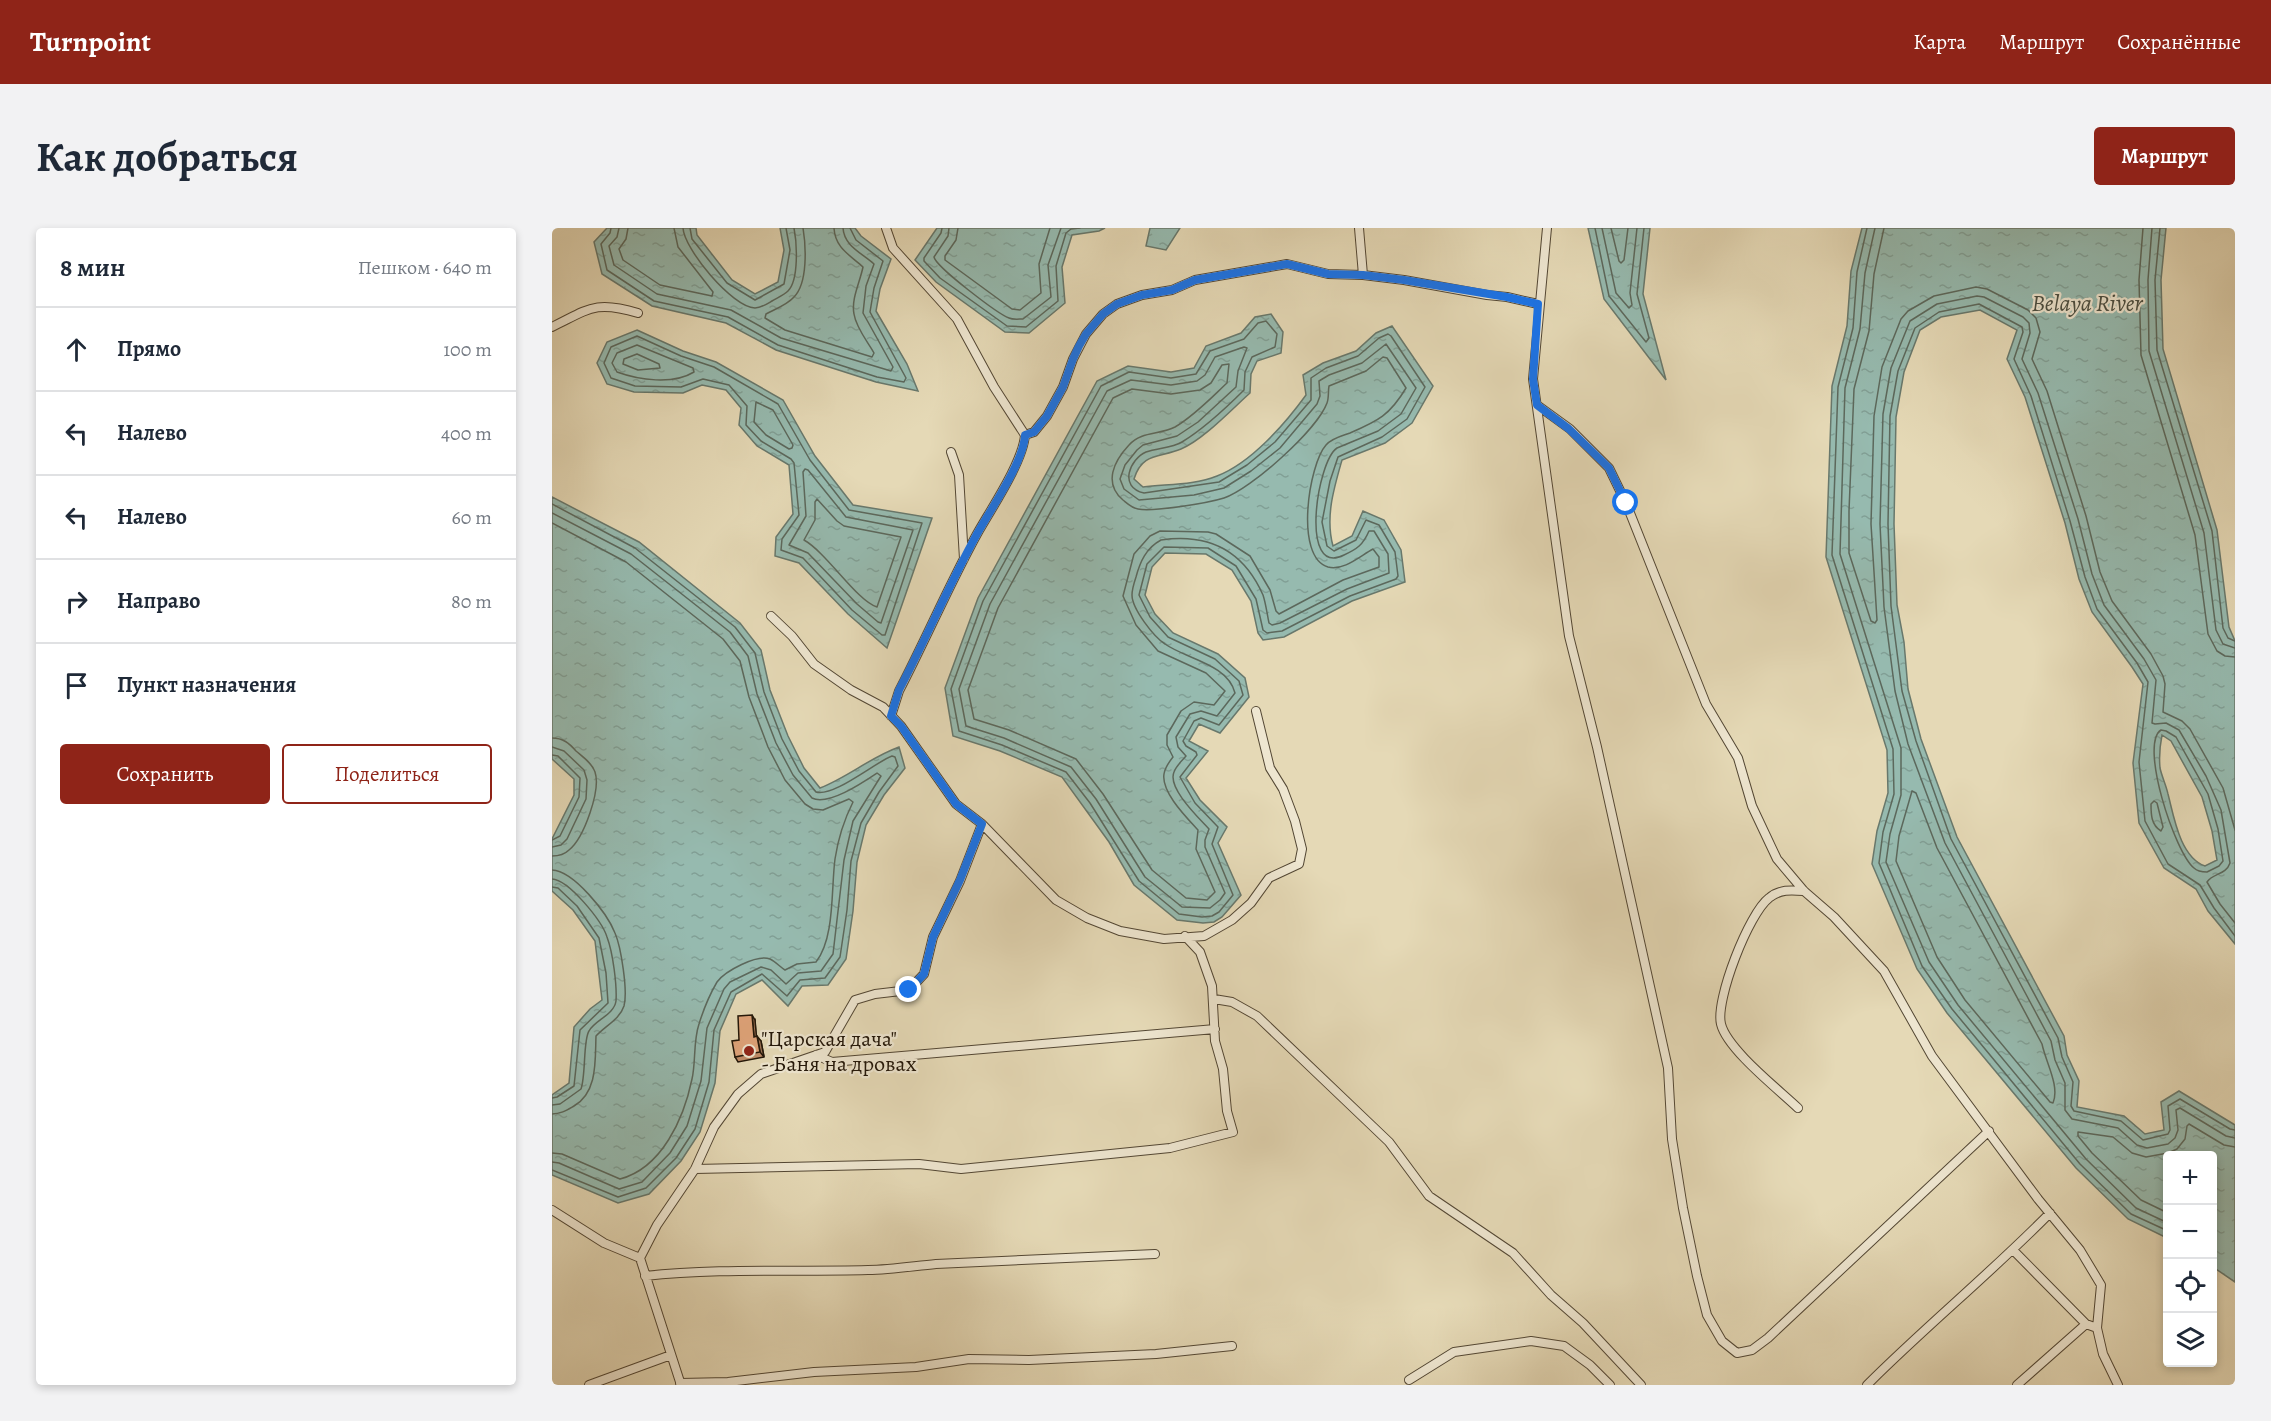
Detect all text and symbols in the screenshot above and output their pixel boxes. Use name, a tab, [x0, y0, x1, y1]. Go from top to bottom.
text: Turnpoint	[30, 23, 151, 61]
text: Карта	[1913, 28, 1966, 56]
text: Маршрут	[1999, 28, 2084, 56]
text: Сохранённые	[2117, 28, 2241, 56]
button: Маршрут	[2094, 127, 2235, 185]
text: Как добраться	[36, 128, 298, 185]
text: 8 мин	[60, 250, 125, 285]
text: Пешком · 640 m	[358, 254, 492, 281]
water label: Belaya River	[2031, 287, 2143, 319]
icon: ahead	[60, 333, 93, 366]
text: Прямо	[117, 334, 181, 364]
text: 100 m	[443, 336, 492, 363]
icon: left	[60, 417, 93, 450]
text: Налево	[117, 418, 187, 448]
text: 400 m	[441, 420, 492, 447]
route start	[1612, 489, 1638, 515]
icon: left	[60, 501, 93, 534]
text: Налево	[117, 502, 187, 532]
text: 60 m	[452, 504, 492, 531]
icon: right	[60, 585, 93, 618]
text: Направо	[117, 586, 200, 616]
text: 80 m	[451, 588, 492, 615]
icon: arrive	[60, 669, 93, 702]
text: Пункт назначения	[117, 670, 296, 700]
button: Сохранить	[60, 744, 270, 804]
button: Поделиться	[282, 744, 492, 804]
route end	[895, 976, 921, 1002]
place label: "Царская дача" - Баня на дровах	[761, 1024, 917, 1079]
marker: "Царская дача" - Баня на дровах	[742, 1044, 756, 1058]
map controls	[2163, 1151, 2217, 1367]
button: +	[2163, 1151, 2217, 1205]
button: −	[2163, 1205, 2217, 1259]
button: locate	[2163, 1259, 2217, 1313]
button: layers	[2163, 1313, 2217, 1367]

